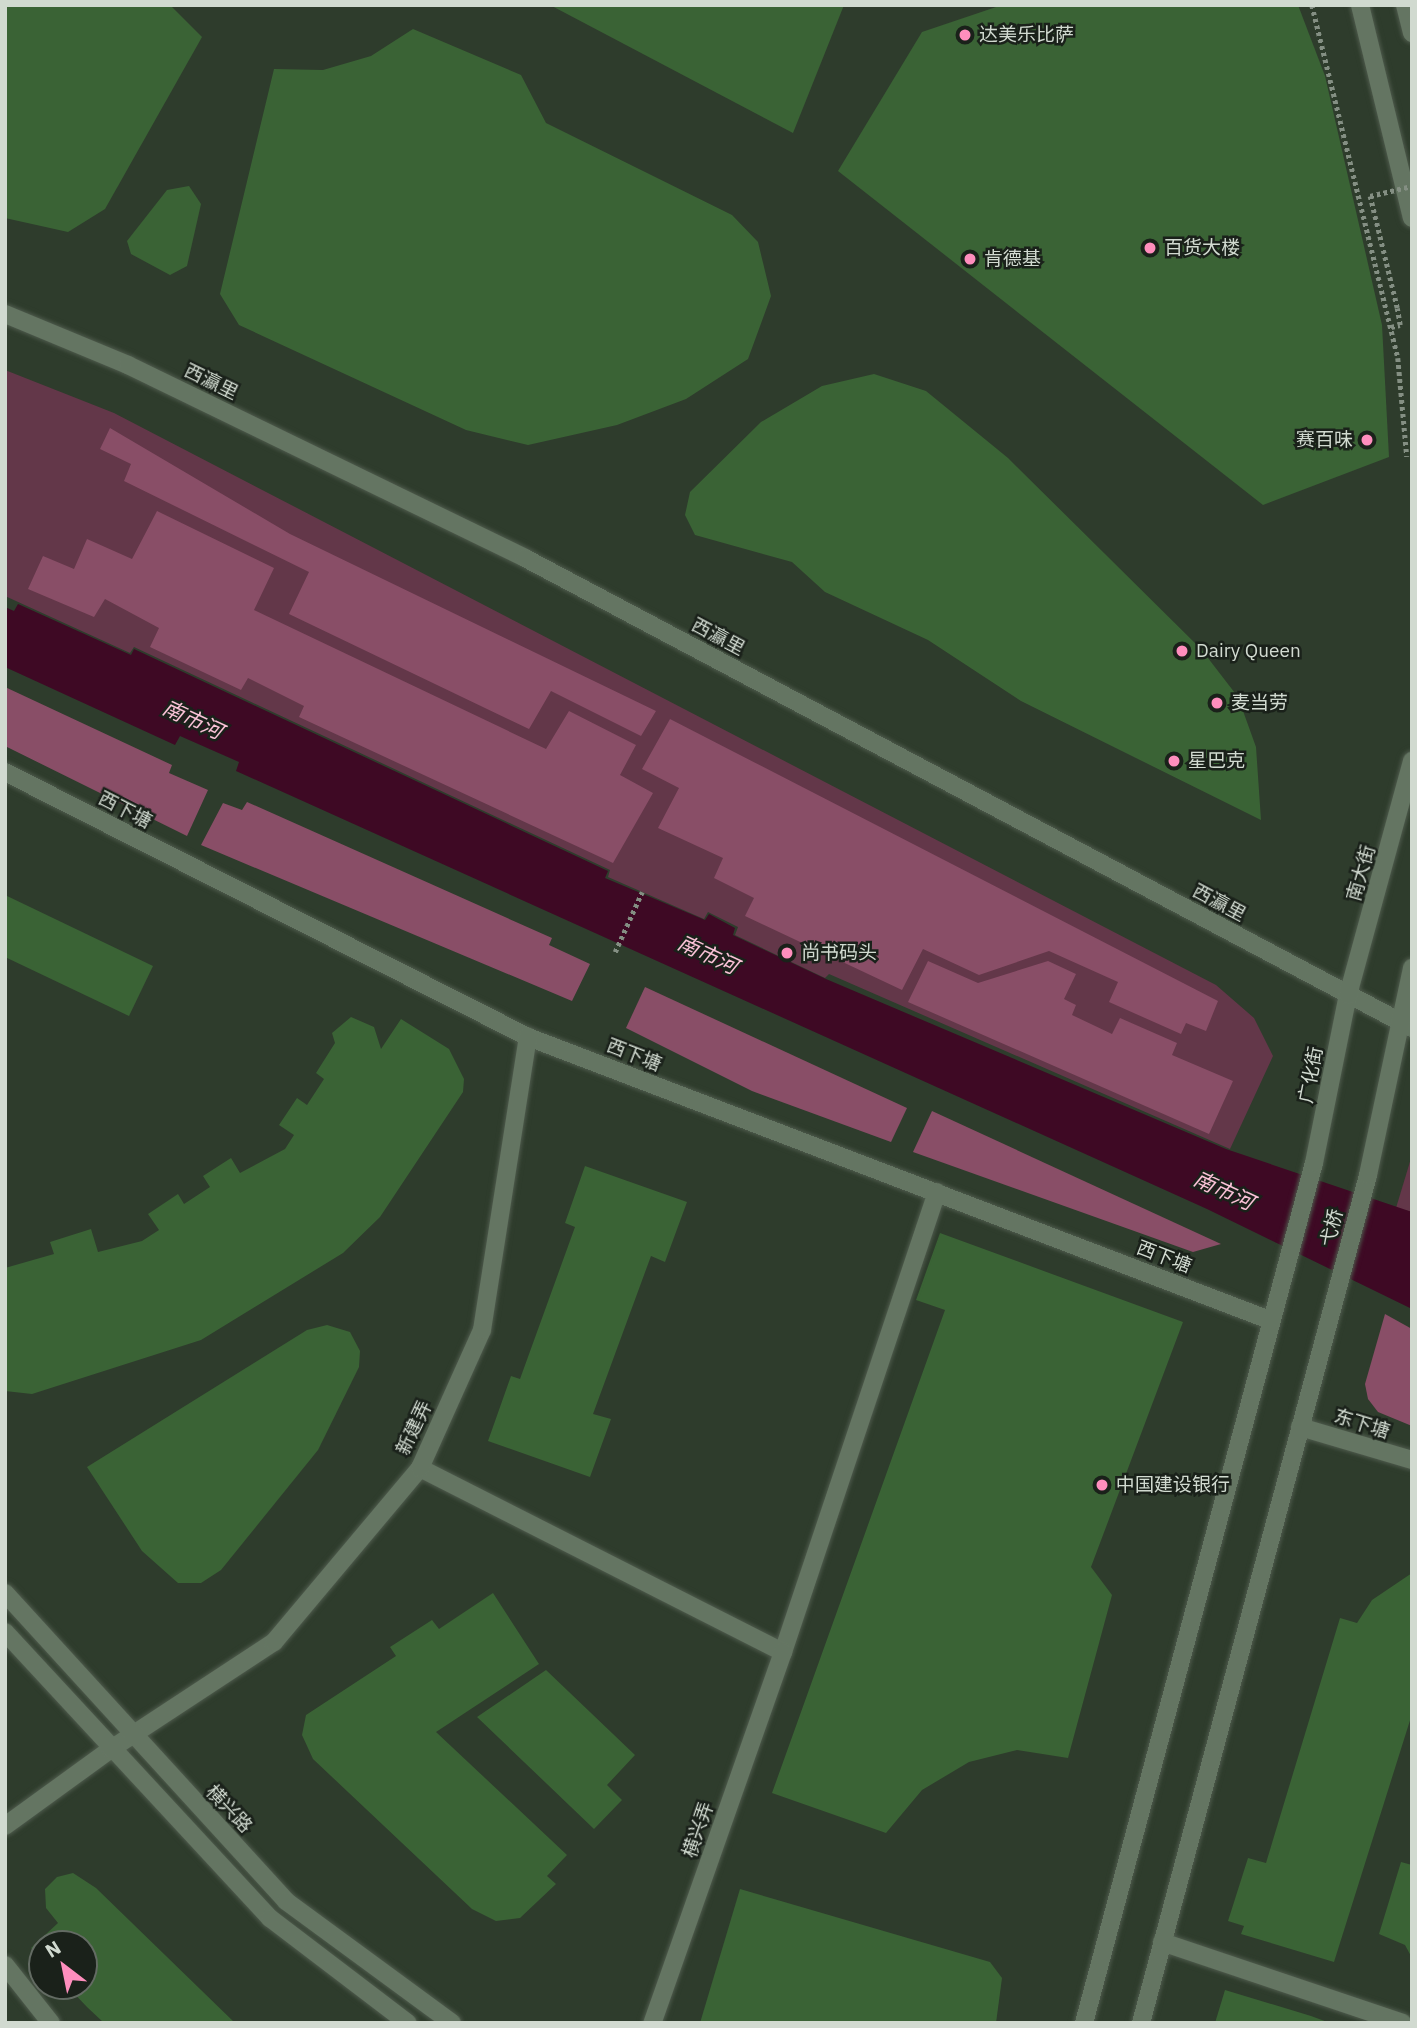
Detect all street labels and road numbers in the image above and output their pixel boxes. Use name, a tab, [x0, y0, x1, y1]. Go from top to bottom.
street label: 西瀛里	[180, 359, 242, 405]
street label: 西瀛里	[687, 614, 749, 660]
street label: 西下塘	[94, 787, 156, 833]
street label: 南大街	[1342, 842, 1380, 904]
street label: 西瀛里	[1188, 880, 1250, 926]
street label: 西下塘	[603, 1034, 665, 1076]
street label: 广化街	[1294, 1045, 1328, 1105]
street label: 弋桥	[1316, 1207, 1348, 1249]
street label: 西下塘	[1133, 1236, 1195, 1278]
street label: 新建弄	[392, 1397, 436, 1459]
street label: 东下塘	[1331, 1405, 1393, 1443]
street label: 横兴路	[201, 1780, 257, 1838]
street label: 横兴弄	[678, 1799, 718, 1861]

